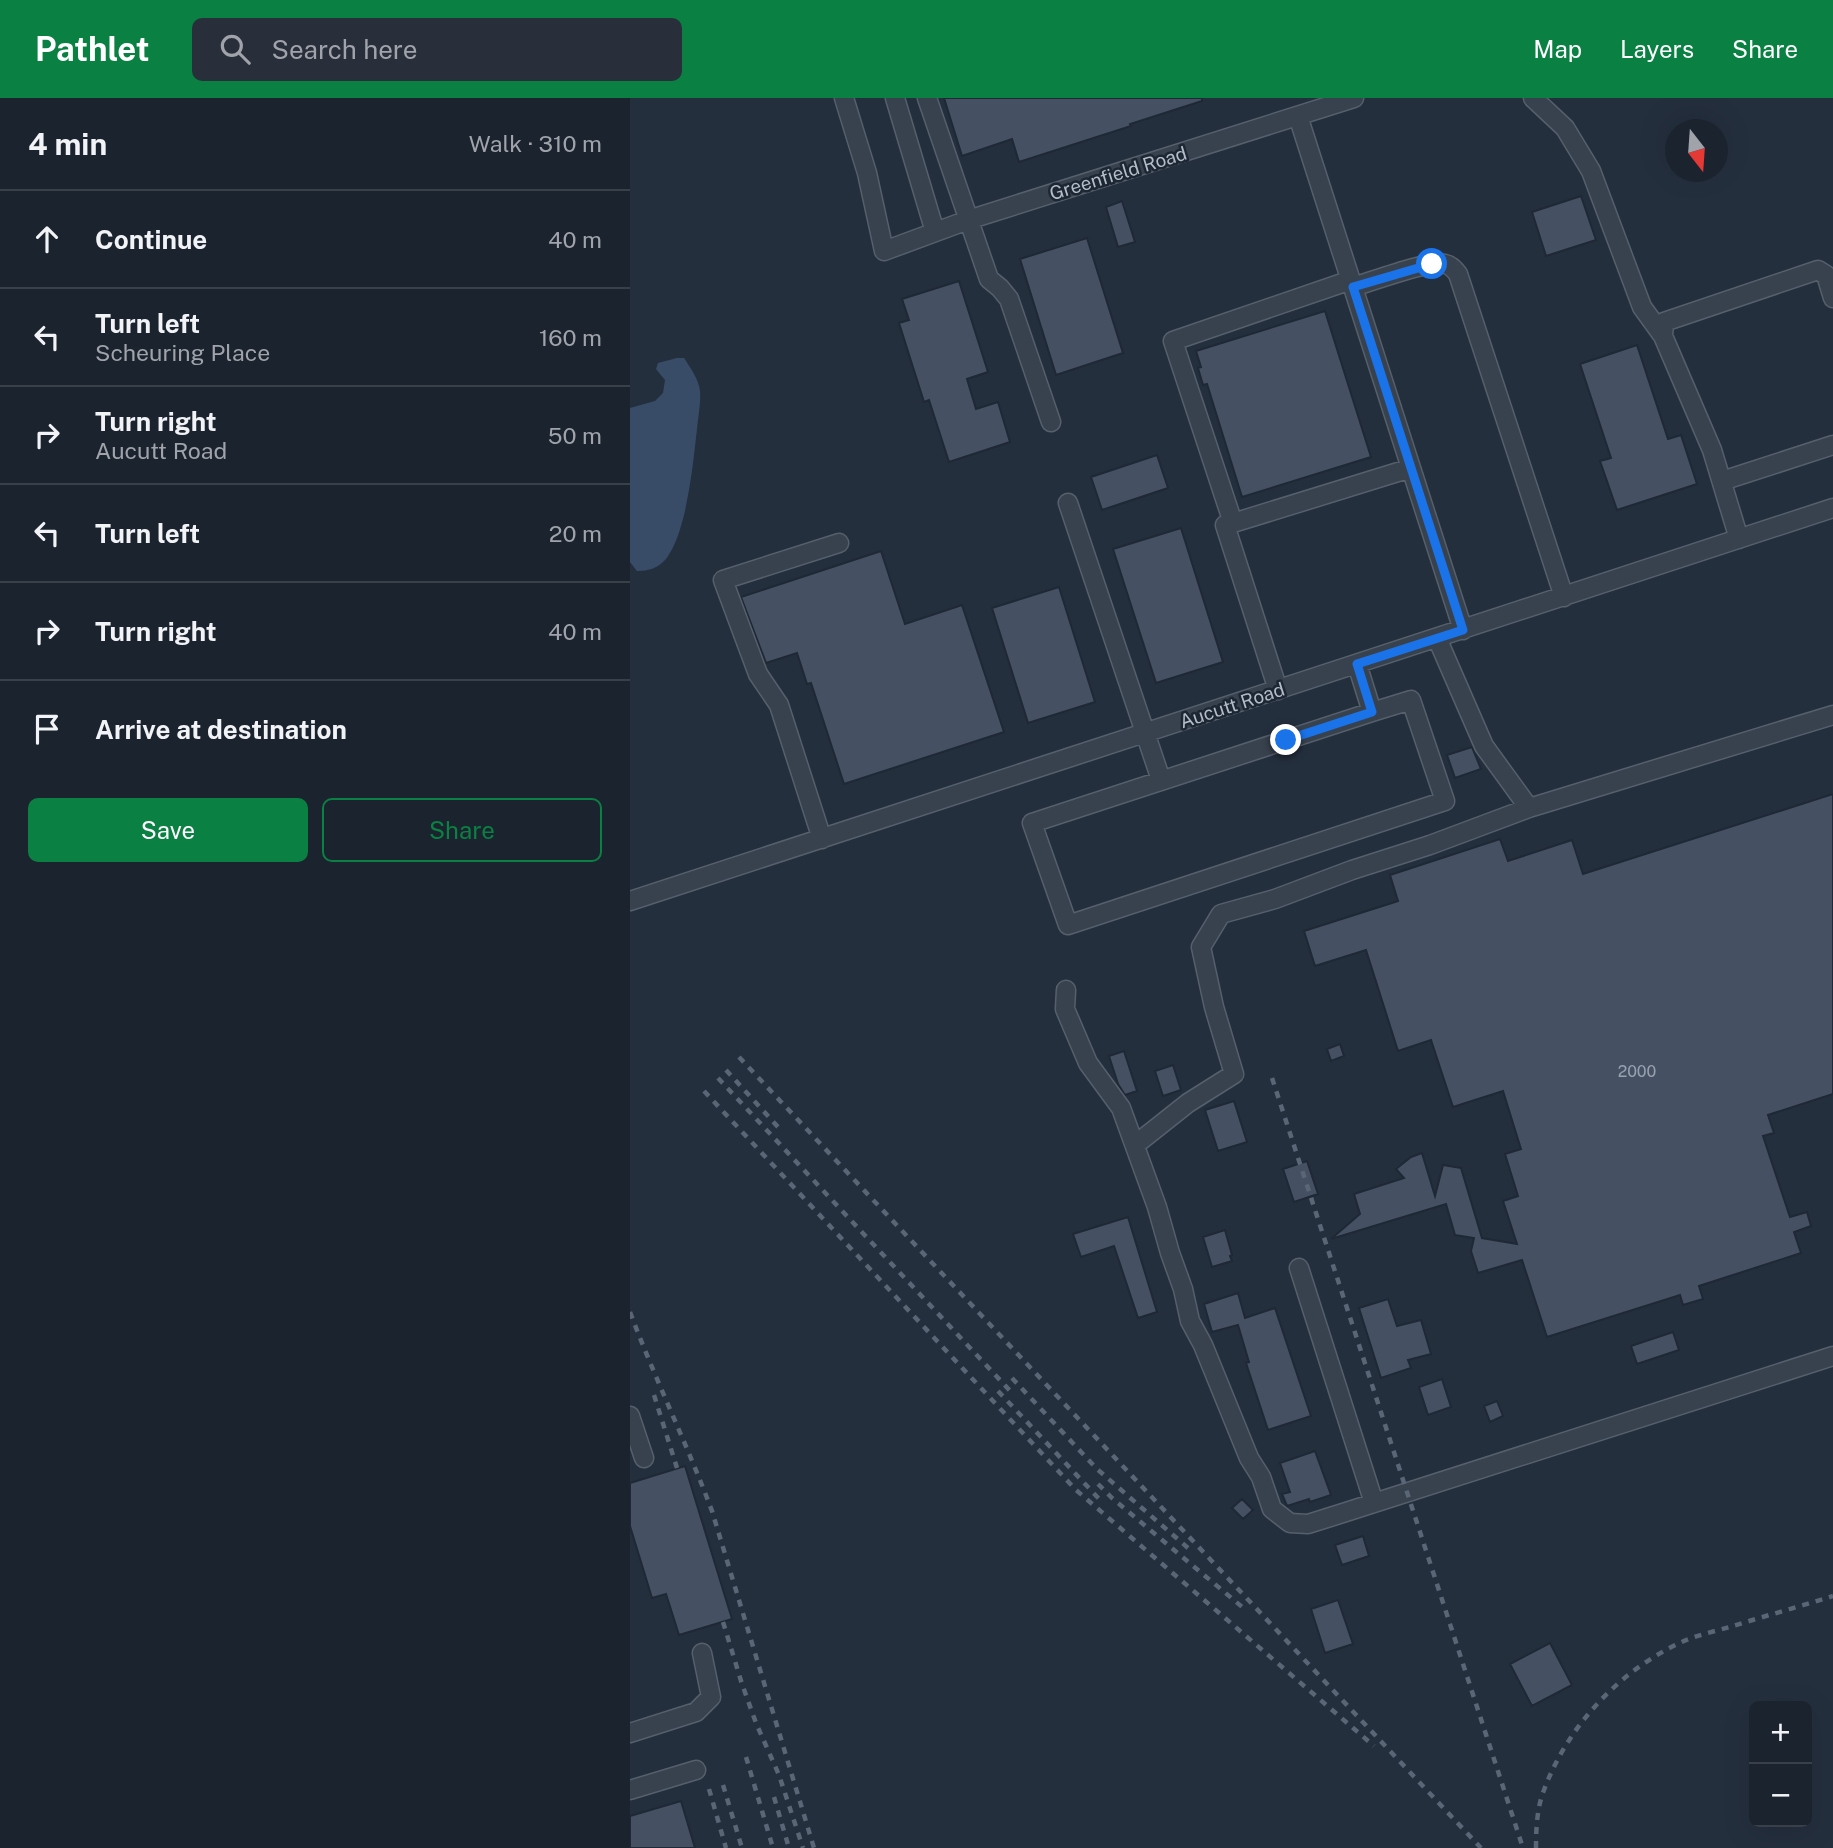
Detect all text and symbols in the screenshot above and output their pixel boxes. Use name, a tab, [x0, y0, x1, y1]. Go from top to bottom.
search box	[192, 18, 682, 81]
text: Pathlet	[35, 30, 150, 68]
icon: search	[216, 30, 254, 68]
text: Search here	[272, 34, 418, 65]
text: Map	[1533, 35, 1582, 63]
text: Layers	[1620, 35, 1694, 63]
text: Share	[1732, 35, 1798, 63]
north arrow	[1665, 119, 1728, 182]
text: 4 min	[28, 126, 107, 162]
text: Walk · 310 m	[469, 130, 602, 157]
street label: Greenfield Road	[1047, 142, 1189, 204]
icon: ahead	[28, 220, 66, 258]
text: Continue	[95, 224, 207, 255]
text: 40 m	[548, 226, 602, 253]
route start	[1416, 248, 1447, 279]
text: Turn left	[95, 308, 200, 339]
icon: left	[28, 318, 66, 356]
text: 160 m	[539, 324, 602, 351]
text: Scheuring Place	[95, 339, 270, 366]
text: Turn right	[95, 406, 217, 437]
icon: right	[28, 416, 66, 454]
text: 50 m	[548, 422, 602, 449]
text: Aucutt Road	[95, 437, 227, 464]
icon: left	[28, 514, 66, 552]
text: Turn left	[95, 518, 200, 549]
text: 20 m	[549, 520, 602, 547]
icon: right	[28, 612, 66, 650]
text: Turn right	[95, 616, 217, 647]
text: 40 m	[548, 618, 602, 645]
street label: Aucutt Road	[1177, 678, 1287, 732]
icon: arrive	[28, 710, 66, 748]
text: Arrive at destination	[95, 714, 347, 745]
route end	[1270, 724, 1301, 755]
button: Save	[28, 798, 308, 862]
button: Share	[322, 798, 602, 862]
house number: 2000	[1618, 1062, 1657, 1081]
map controls	[1749, 1701, 1812, 1827]
button: +	[1749, 1701, 1812, 1764]
button: −	[1749, 1764, 1812, 1827]

